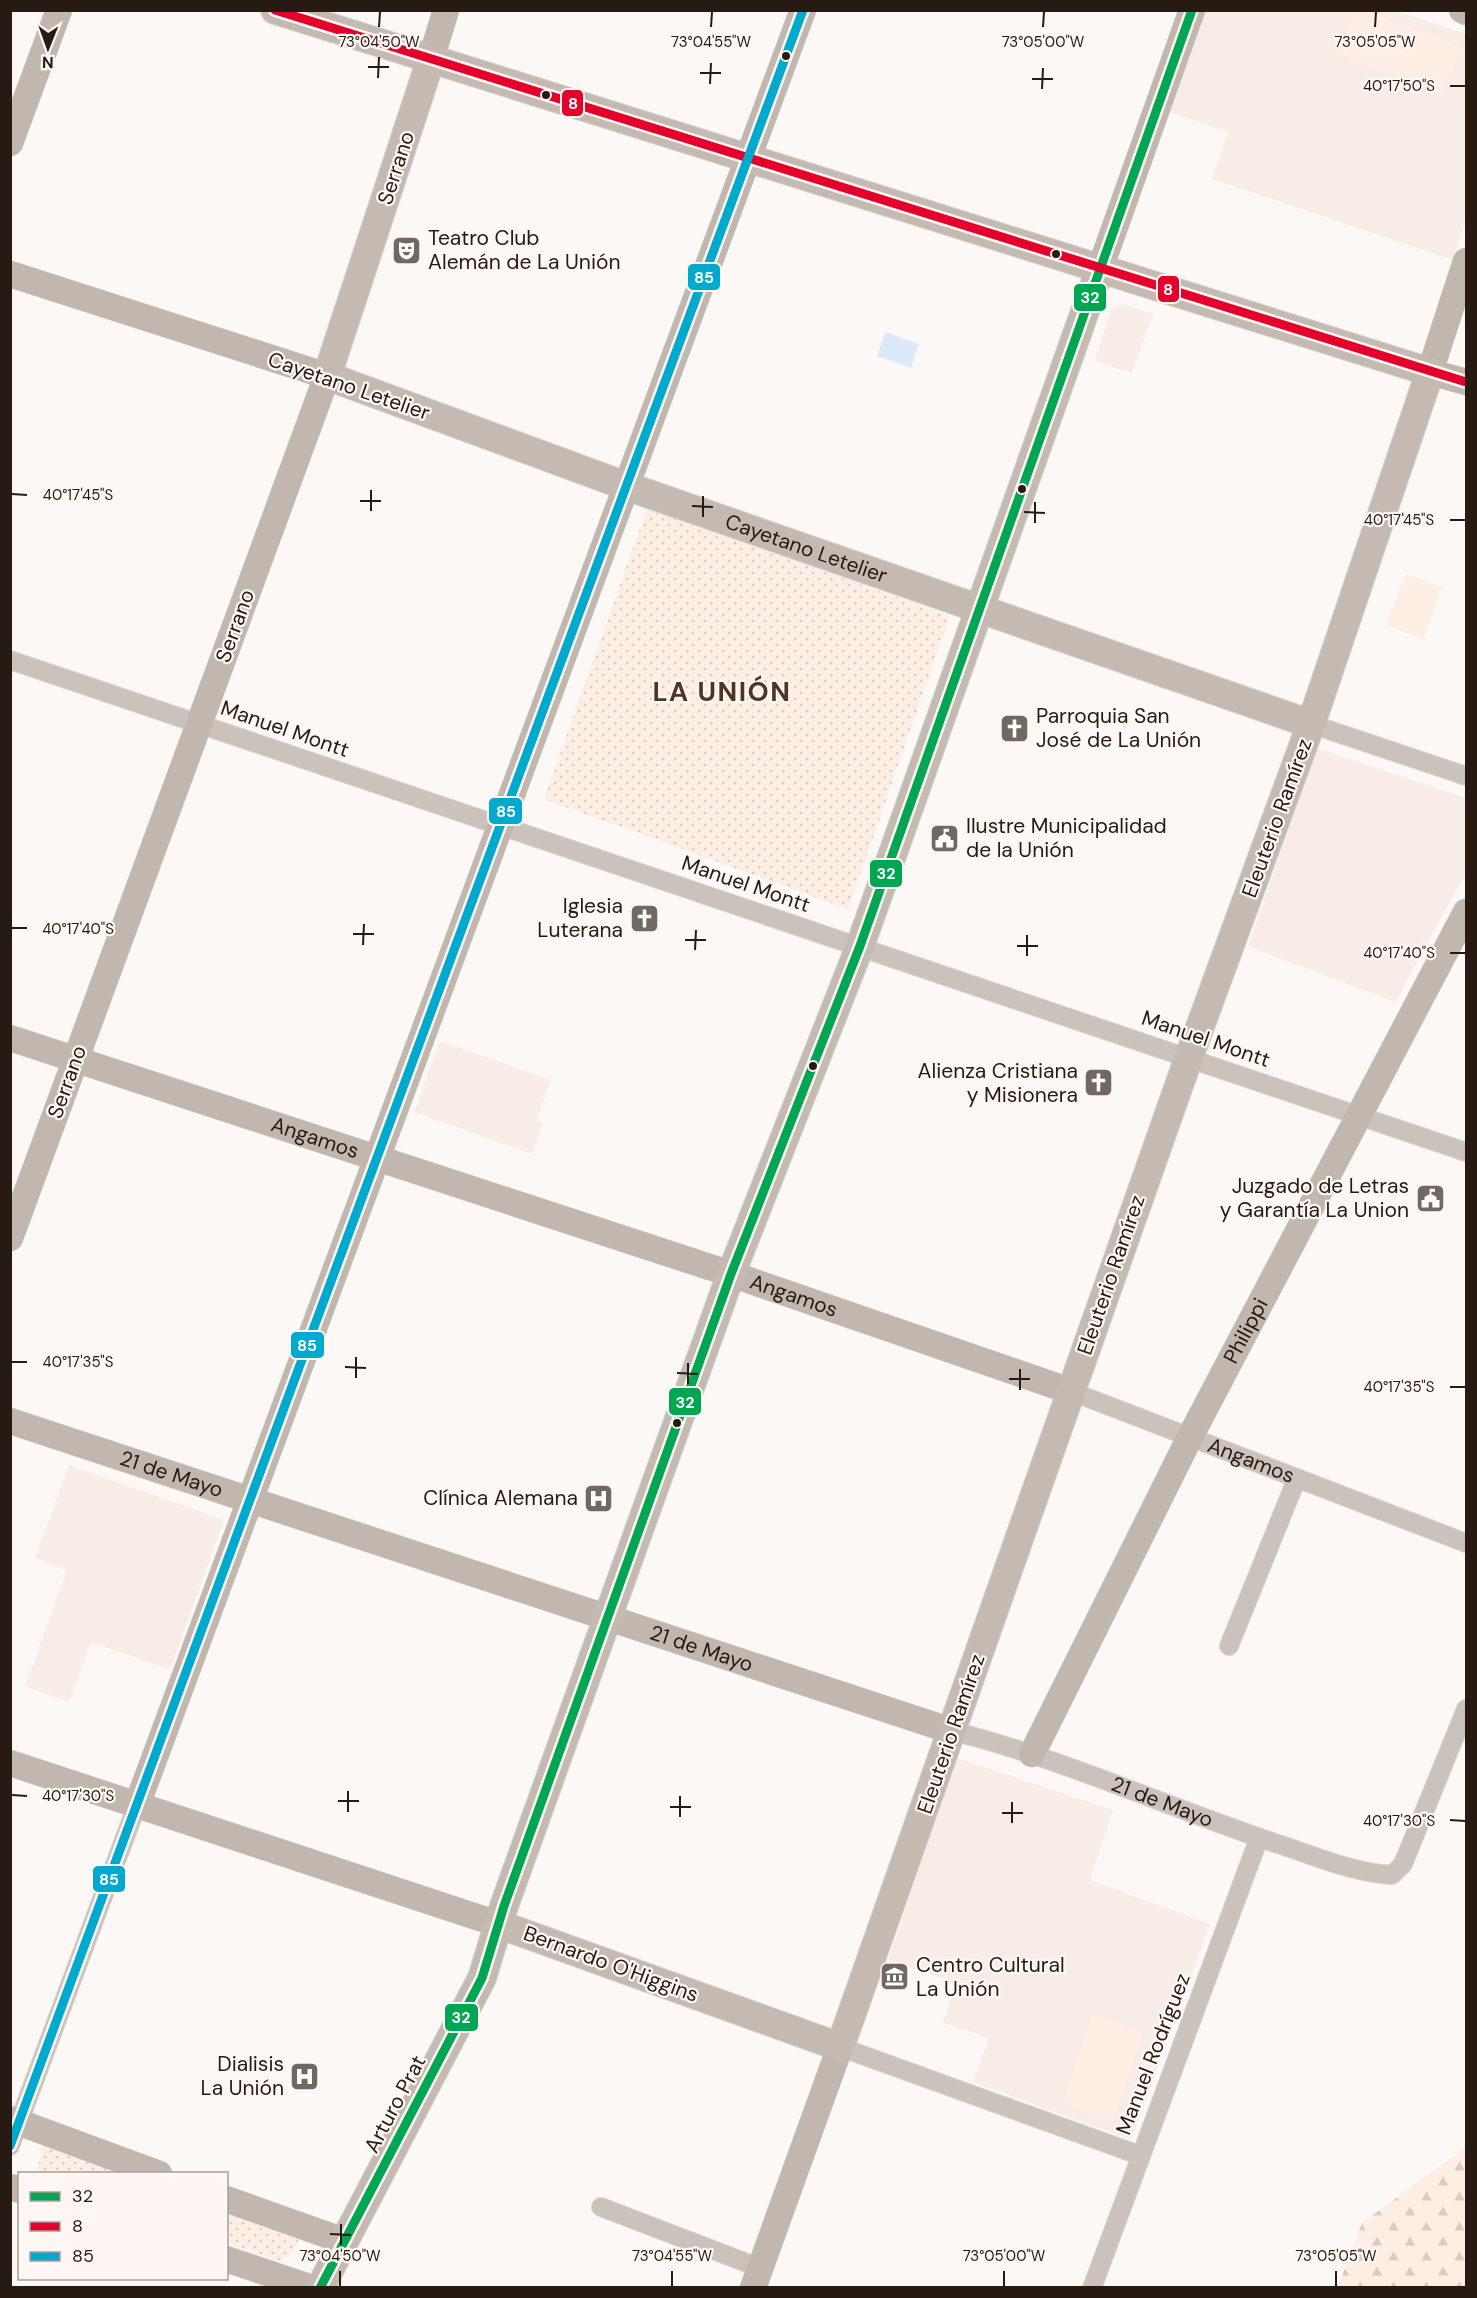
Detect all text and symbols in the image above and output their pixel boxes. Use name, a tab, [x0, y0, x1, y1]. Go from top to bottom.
north arrow	[18, 18, 78, 78]
text: 73°04'50"W	[338, 32, 420, 52]
text: 73°04'55"W	[671, 32, 751, 52]
text: 73°05'00"W	[1002, 32, 1085, 52]
text: 73°05'05"W	[1334, 32, 1416, 52]
unlabelled marker	[780, 50, 792, 62]
text: N	[42, 52, 54, 73]
text: 40°17'50"S	[1363, 76, 1435, 96]
unlabelled marker	[540, 89, 552, 101]
line badge: 8	[561, 89, 584, 117]
text: 8	[568, 93, 578, 114]
street label: Serrano	[371, 128, 421, 208]
place label: Teatro Club Alemán de La Unión	[428, 224, 620, 276]
theatre icon: Teatro Club Alemán de La Unión	[391, 234, 423, 266]
unlabelled marker	[1050, 248, 1062, 260]
line badge: 85	[687, 263, 721, 291]
text: 85	[694, 267, 714, 288]
line badge: 8	[1157, 275, 1180, 303]
text: 8	[1163, 279, 1173, 300]
line badge: 32	[1073, 283, 1107, 312]
text: 32	[1081, 287, 1099, 308]
street label: Cayetano Letelier	[264, 345, 434, 427]
unlabelled marker	[1016, 483, 1028, 495]
text: 40°17'45"S	[43, 485, 113, 505]
street label: Cayetano Letelier	[721, 508, 891, 590]
text: 40°17'45"S	[1364, 510, 1434, 530]
street label: Serrano	[209, 586, 261, 666]
district label: LA UNIÓN	[653, 674, 791, 709]
street label: Manuel Montt	[217, 694, 353, 764]
place label: Parroquia San José de La Unión	[1036, 702, 1201, 754]
church icon: Parroquia San José de La Unión	[999, 712, 1031, 744]
street label: Eleuterio Ramírez	[1235, 735, 1319, 901]
line badge: 85	[488, 797, 523, 825]
text: 85	[496, 801, 516, 822]
place label: Ilustre Municipalidad de la Unión	[966, 812, 1167, 864]
public building icon: Ilustre Municipalidad de la Unión	[929, 822, 961, 854]
street label: Manuel Montt	[678, 849, 814, 919]
line badge: 32	[869, 859, 903, 888]
text: 32	[877, 863, 895, 884]
place label: Iglesia Luterana	[537, 892, 623, 944]
church icon: Iglesia Luterana	[628, 902, 660, 934]
text: 40°17'40"S	[42, 919, 114, 939]
text: 40°17'40"S	[1363, 943, 1435, 963]
street label: Manuel Montt	[1138, 1004, 1274, 1074]
street label: Serrano	[41, 1042, 93, 1122]
place label: Alienza Cristiana y Misionera	[918, 1057, 1078, 1109]
unlabelled marker	[807, 1060, 819, 1072]
church icon: Alienza Cristiana y Misionera	[1083, 1067, 1115, 1099]
street label: Angamos	[268, 1110, 363, 1165]
place label: Juzgado de Letras y Garantía La Union	[1220, 1172, 1409, 1224]
public building icon: Juzgado de Letras y Garantía La Union	[1414, 1182, 1446, 1214]
street label: Eleuterio Ramírez	[1071, 1191, 1151, 1359]
street label: Angamos	[746, 1268, 841, 1324]
street label: Philippi	[1217, 1293, 1275, 1369]
line badge: 85	[290, 1331, 325, 1359]
text: 85	[297, 1335, 317, 1356]
text: 40°17'35"S	[43, 1352, 114, 1372]
text: 40°17'35"S	[1364, 1377, 1435, 1397]
line badge: 32	[668, 1387, 702, 1416]
text: 32	[676, 1392, 694, 1413]
unlabelled marker	[671, 1417, 683, 1429]
street label: Angamos	[1204, 1431, 1299, 1490]
street label: 21 de Mayo	[116, 1444, 227, 1504]
hospital icon: Clínica Alemana	[583, 1482, 615, 1514]
place label: Clínica Alemana	[423, 1484, 578, 1512]
street label: 21 de Mayo	[646, 1619, 757, 1679]
street label: Eleuterio Ramírez	[911, 1650, 991, 1818]
street label: 21 de Mayo	[1107, 1770, 1217, 1834]
text: 40°17'30"S	[42, 1786, 114, 1806]
text: 40°17'30"S	[1363, 1811, 1435, 1831]
line badge: 85	[92, 1865, 126, 1893]
text: 85	[99, 1869, 119, 1890]
street label: Bernardo O'Higgins	[520, 1919, 702, 2009]
place label: Centro Cultural La Unión	[916, 1951, 1065, 2003]
museum icon: Centro Cultural La Unión	[879, 1961, 911, 1993]
street label: Manuel Rodríguez	[1109, 1969, 1197, 2139]
line badge: 32	[444, 2003, 479, 2032]
text: 32	[452, 2007, 470, 2028]
place label: Dialisis La Unión	[201, 2050, 284, 2102]
street label: Arturo Prat	[358, 2050, 432, 2158]
hospital icon: Dialisis La Unión	[289, 2060, 321, 2092]
legend	[18, 2172, 228, 2280]
text: 32	[72, 2184, 93, 2208]
text: 8	[72, 2214, 83, 2238]
text: 85	[72, 2244, 94, 2268]
text: 73°04'50"W	[299, 2246, 381, 2266]
text: 73°04'55"W	[632, 2246, 712, 2266]
text: 73°05'00"W	[963, 2246, 1046, 2266]
text: 73°05'05"W	[1295, 2246, 1377, 2266]

